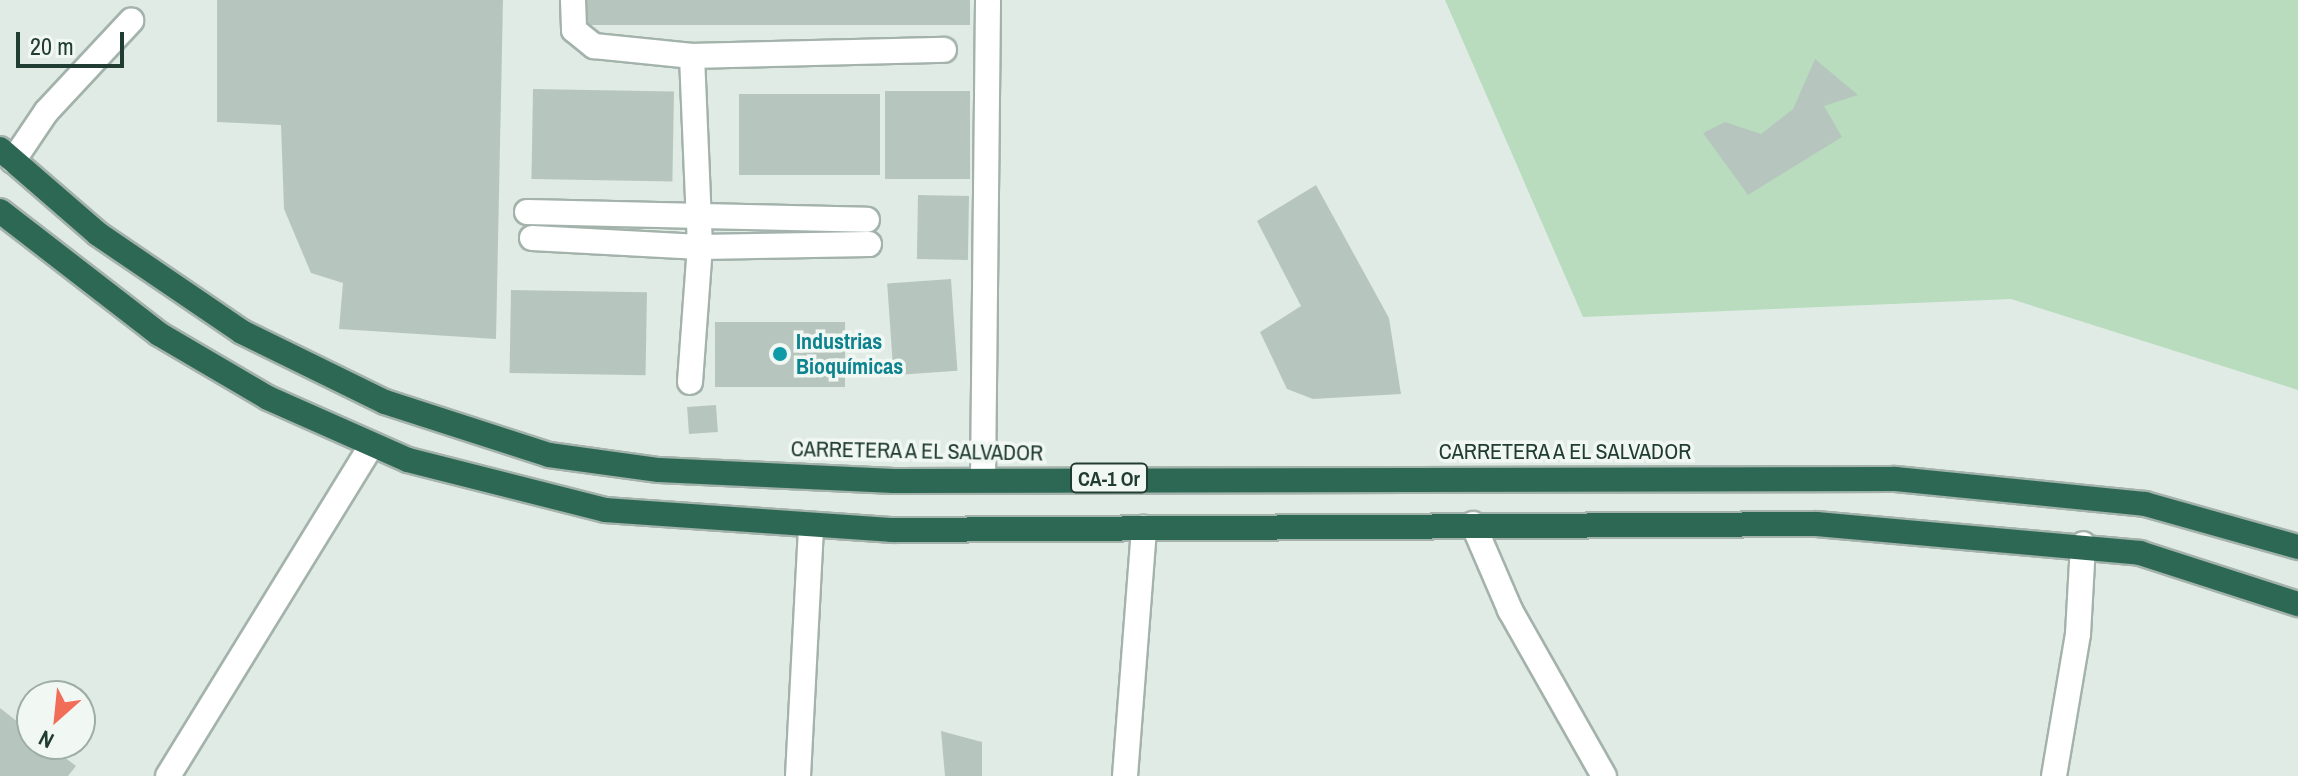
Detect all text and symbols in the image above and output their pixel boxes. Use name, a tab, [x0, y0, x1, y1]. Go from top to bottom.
scale bar	[20, 16, 128, 66]
text: 20 m	[30, 30, 74, 62]
place label: Industrias Bioquímicas	[796, 328, 903, 380]
marker: Industrias Bioquímicas	[771, 345, 789, 363]
street label: CARRETERA A EL SALVADOR	[789, 436, 1045, 466]
street label: CARRETERA A EL SALVADOR	[1437, 439, 1693, 465]
road number: CA-1 Or	[1069, 462, 1149, 494]
north arrow	[16, 680, 96, 760]
text: N	[33, 723, 59, 756]

